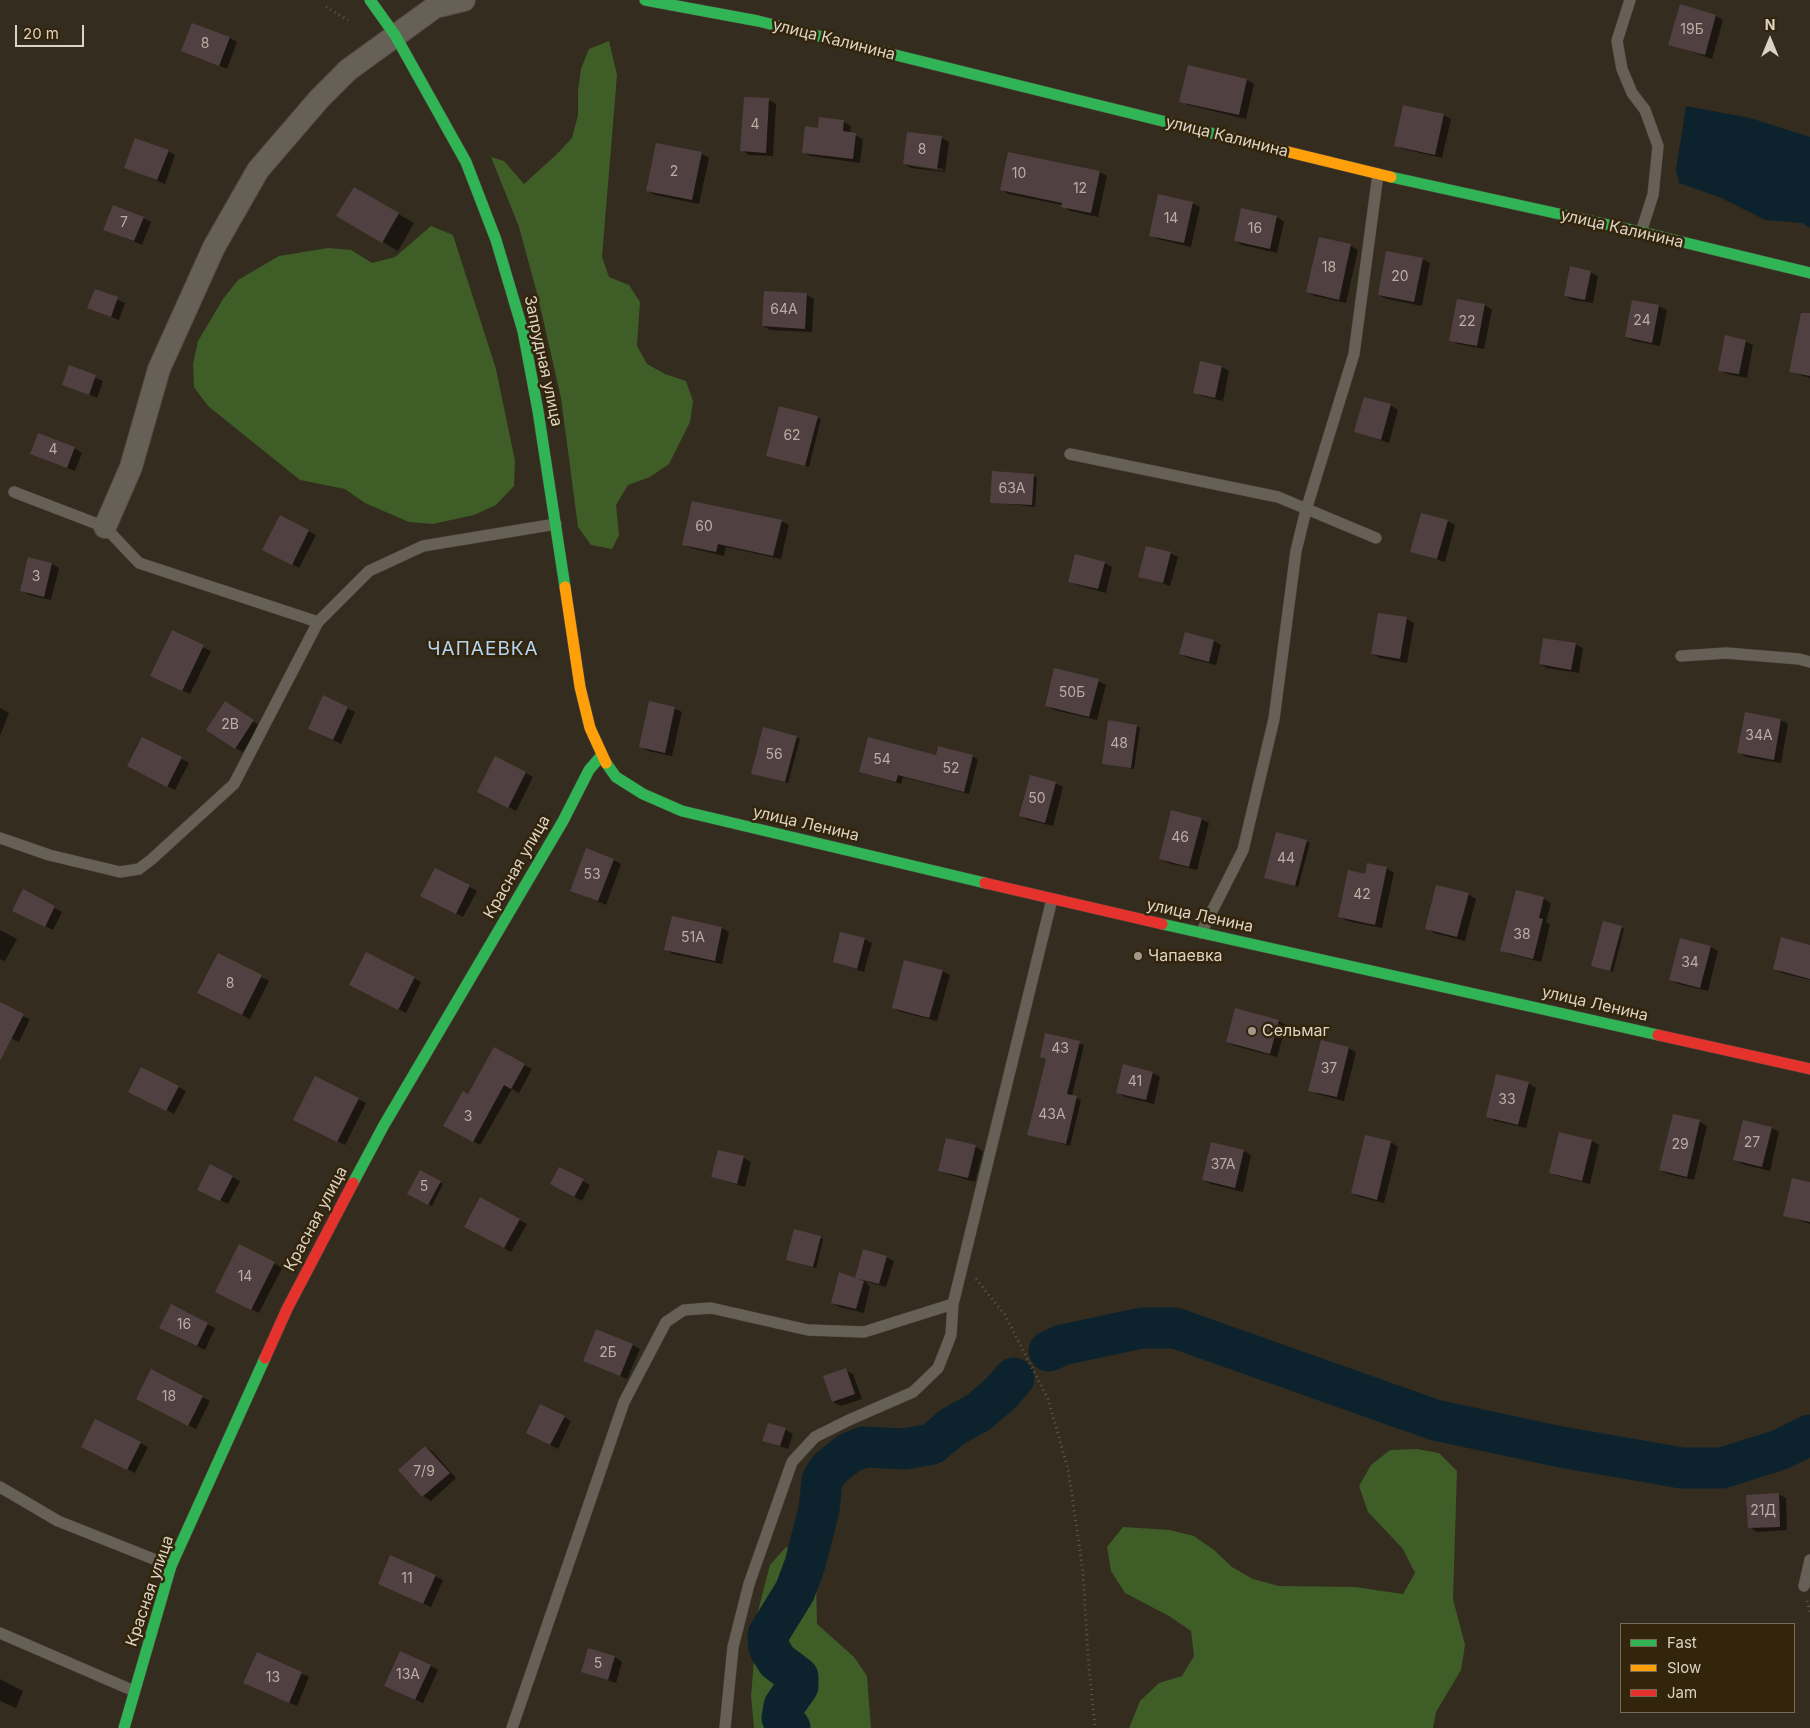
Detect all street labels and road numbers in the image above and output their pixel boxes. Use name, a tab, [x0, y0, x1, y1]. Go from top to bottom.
street label: улица Калинина	[771, 15, 897, 65]
street label: улица Калинина	[1164, 112, 1290, 162]
street label: улица Калинина	[1559, 206, 1685, 252]
street label: Запрудная улица	[520, 294, 566, 428]
street label: улица Ленина	[751, 802, 861, 846]
street label: Красная улица	[480, 812, 554, 922]
street label: улица Ленина	[1145, 895, 1255, 937]
street label: улица Ленина	[1540, 982, 1650, 1026]
street label: Красная улица	[280, 1163, 352, 1275]
street label: Красная улица	[122, 1533, 178, 1649]

